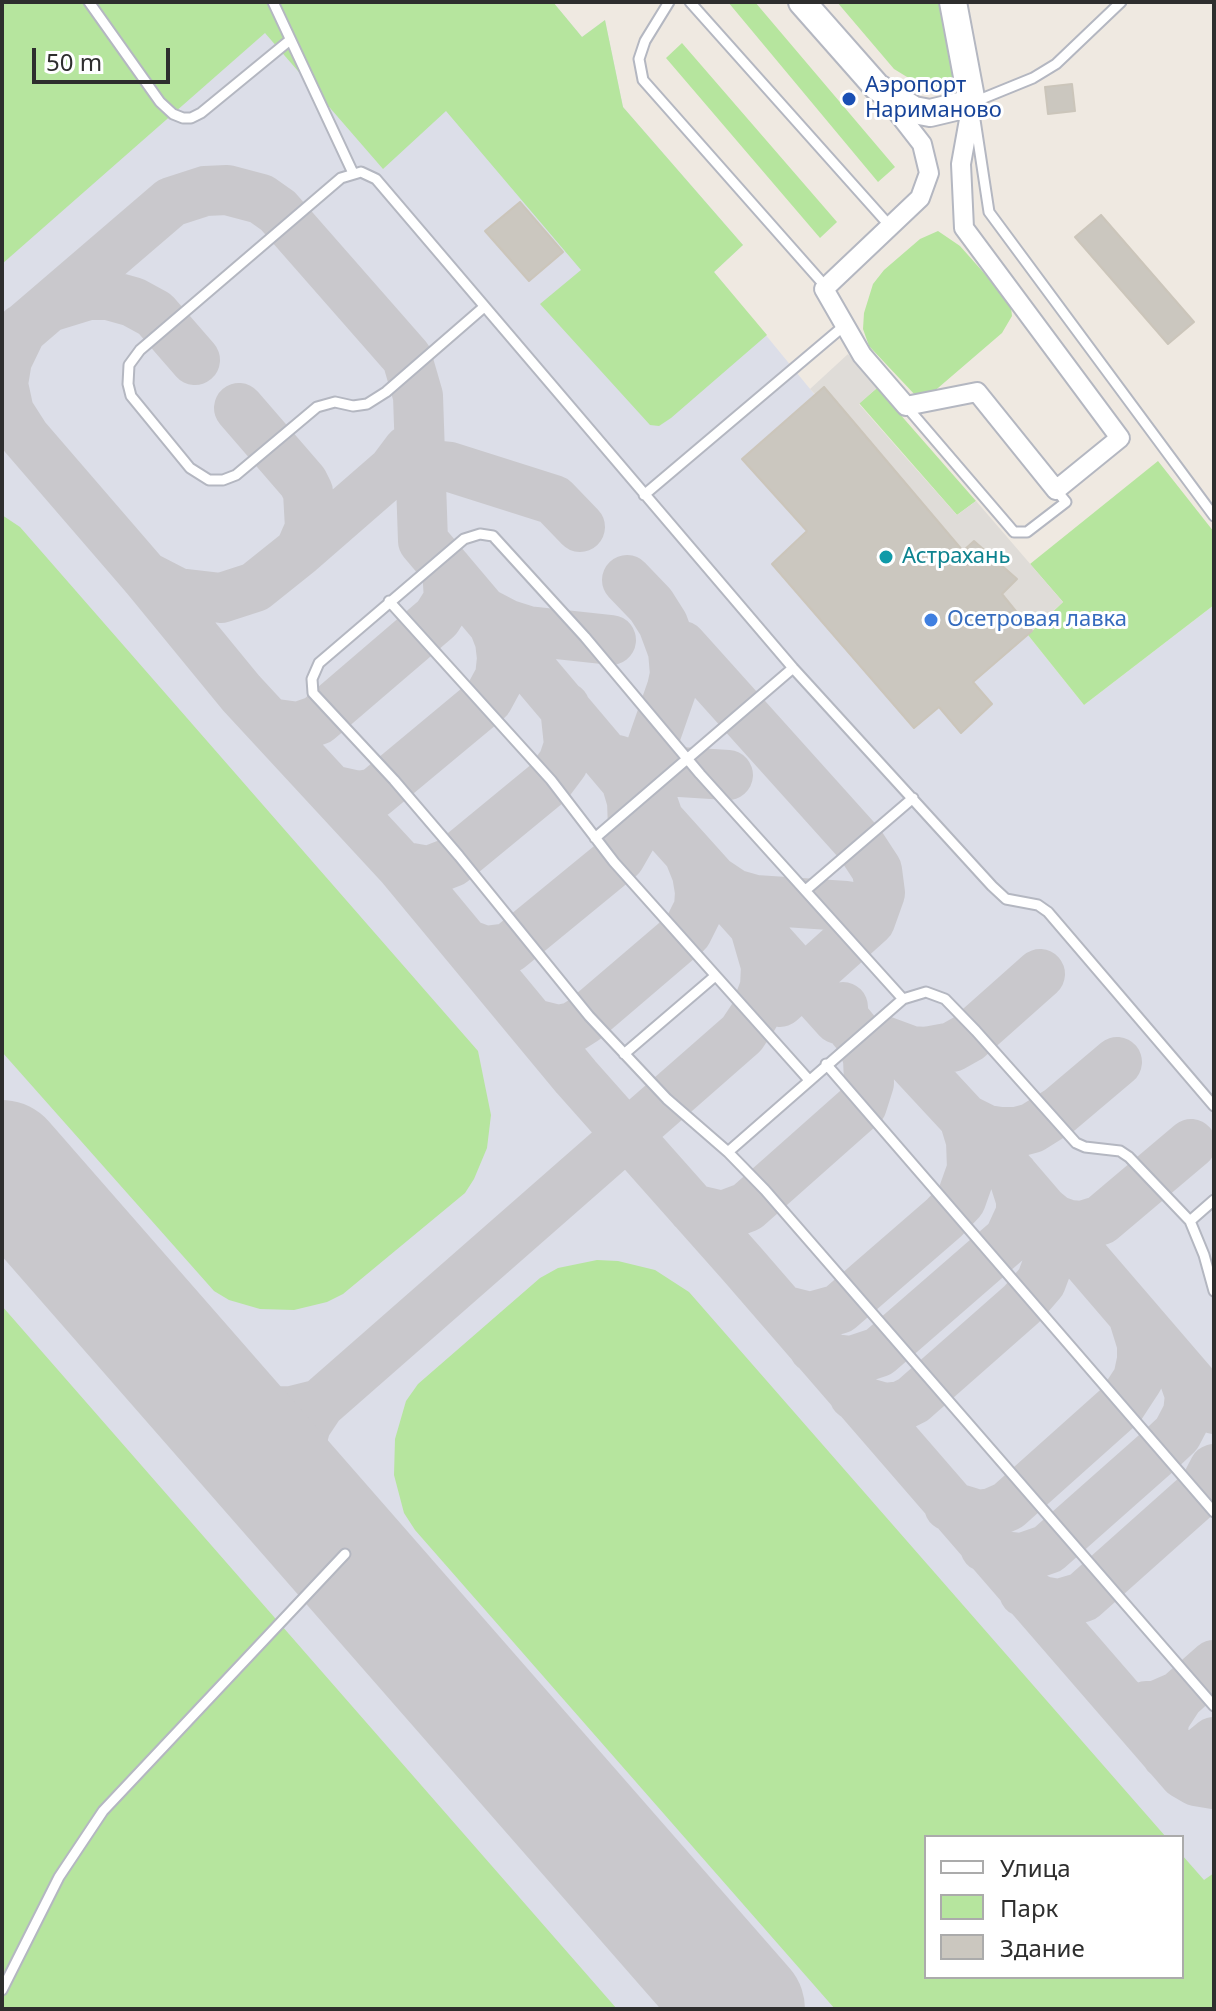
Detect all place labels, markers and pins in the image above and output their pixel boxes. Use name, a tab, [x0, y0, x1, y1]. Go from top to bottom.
place label: Аэропорт Нариманово	[865, 73, 1002, 124]
marker: Аэропорт Нариманово	[840, 90, 858, 108]
place label: Астрахань	[902, 544, 1011, 570]
marker: Астрахань	[877, 548, 895, 566]
place label: Осетровая лавка	[947, 607, 1127, 633]
marker: Осетровая лавка	[922, 611, 940, 629]

